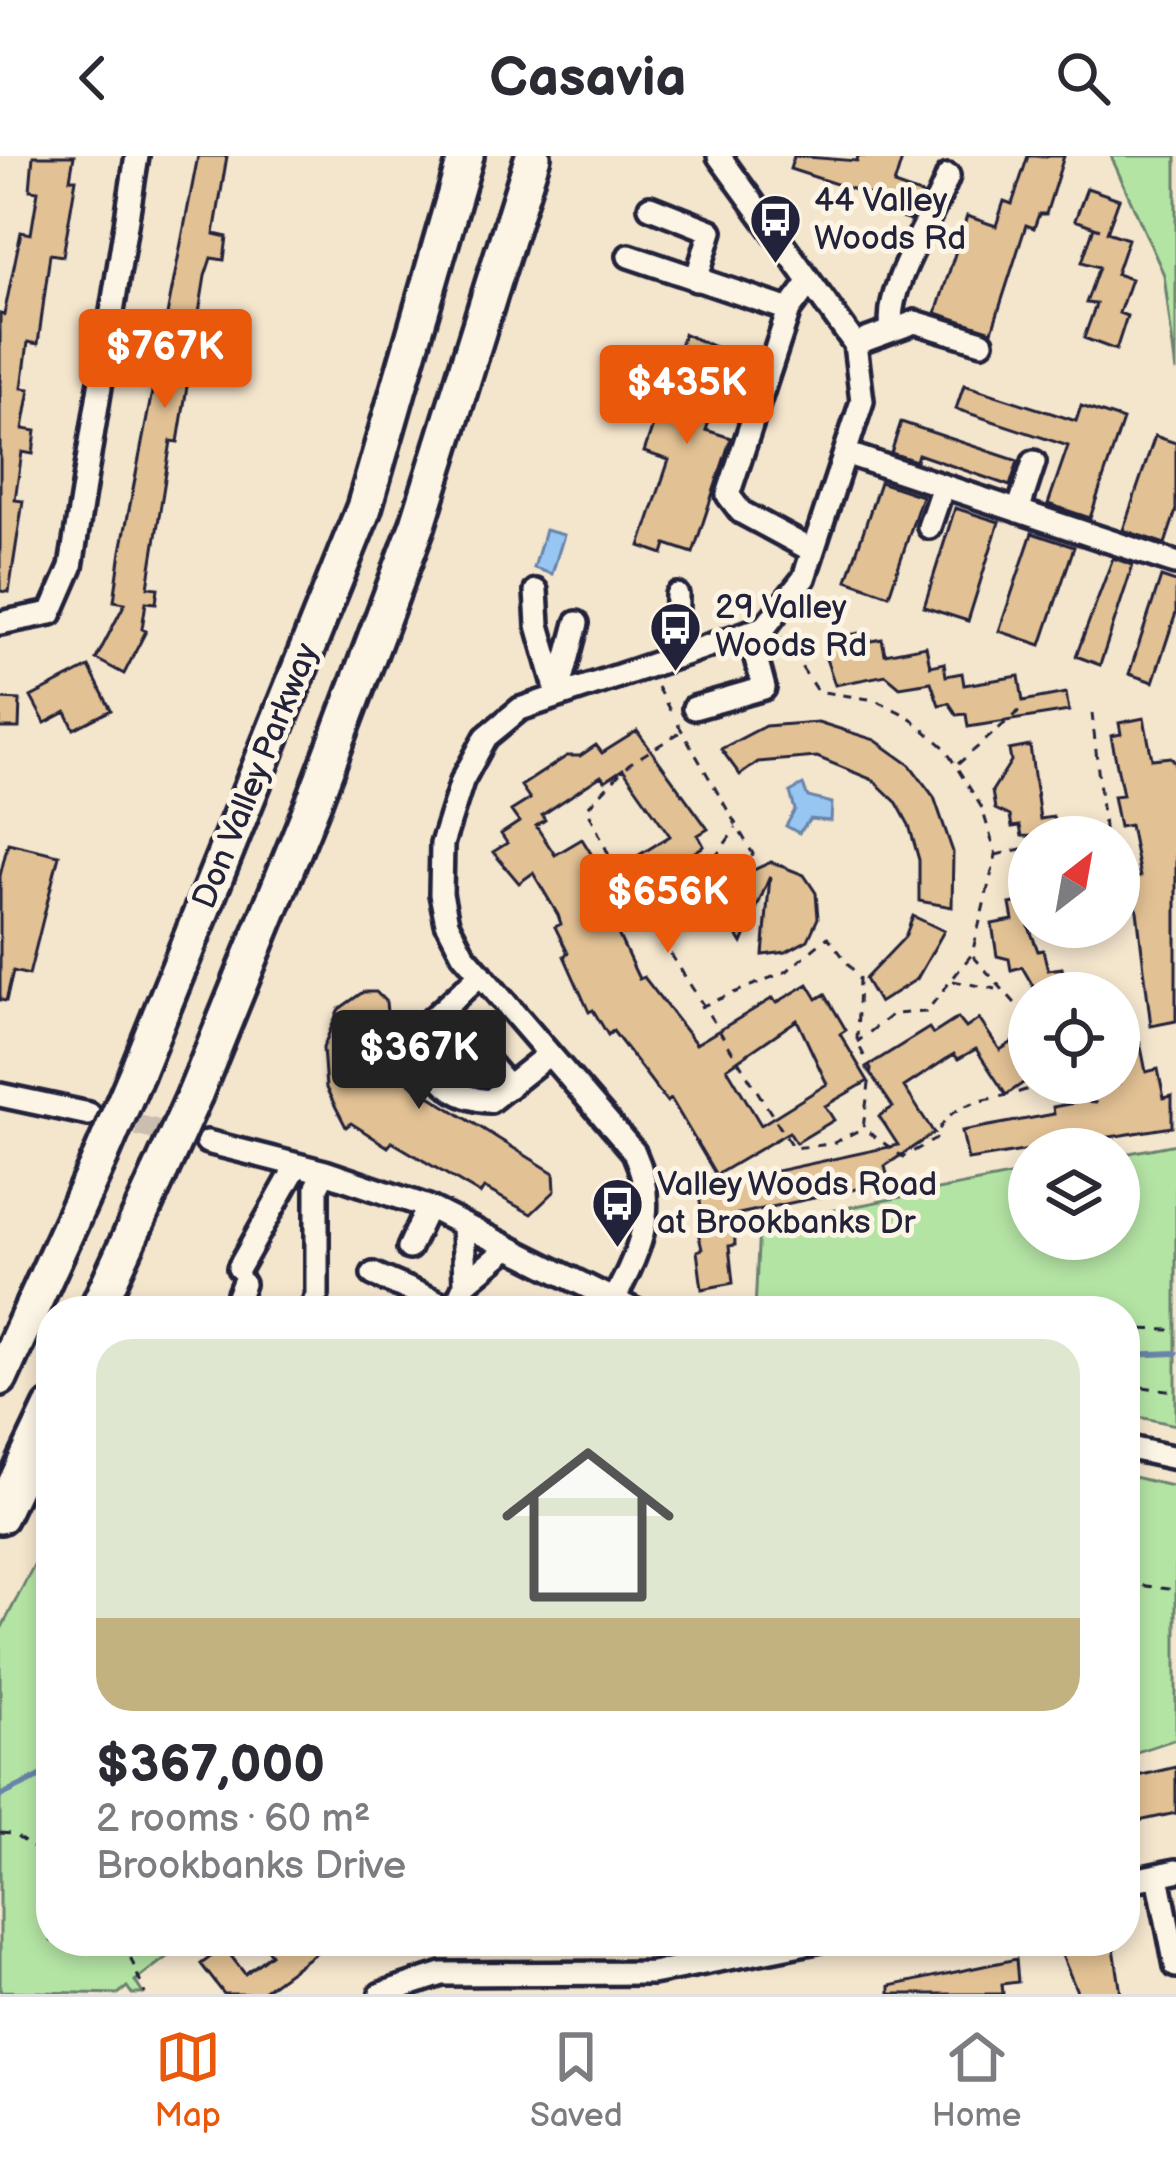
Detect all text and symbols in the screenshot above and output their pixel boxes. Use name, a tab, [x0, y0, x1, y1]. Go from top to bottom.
icon: back	[60, 45, 126, 111]
icon: search	[1050, 45, 1116, 111]
text: Casavia	[490, 46, 686, 111]
place label: 44 Valley Woods Rd	[814, 181, 966, 259]
bus stop icon: 44 Valley Woods Rd	[747, 192, 803, 266]
pin: $767K	[81, 309, 249, 411]
text: $767K	[106, 324, 224, 371]
pin: $435K	[603, 345, 771, 447]
text: $435K	[627, 360, 747, 407]
place label: 29 Valley Woods Rd	[715, 588, 867, 666]
bus stop icon: 29 Valley Woods Rd	[648, 599, 704, 673]
street label: Don Valley Parkway	[185, 637, 327, 914]
north arrow	[1008, 816, 1140, 948]
map controls	[1008, 816, 1140, 1260]
pin: $656K	[584, 854, 752, 956]
text: $656K	[607, 869, 729, 916]
button: locate	[1008, 972, 1140, 1104]
pin: $367K	[335, 1010, 503, 1112]
text: $367K	[359, 1025, 479, 1072]
button: layers	[1008, 1128, 1140, 1260]
place label: Valley Woods Road at Brookbanks Dr	[657, 1165, 937, 1243]
bus stop icon: Valley Woods Road at Brookbanks Dr	[590, 1176, 646, 1250]
icon: home	[480, 1417, 696, 1633]
text: $367,000	[96, 1735, 325, 1796]
text: 2 rooms · 60 m²	[96, 1796, 371, 1843]
text: Brookbanks Drive	[96, 1843, 406, 1890]
tab: Map	[155, 2024, 221, 2136]
tab: Saved	[530, 2024, 623, 2136]
tab: Home	[932, 2024, 1021, 2136]

